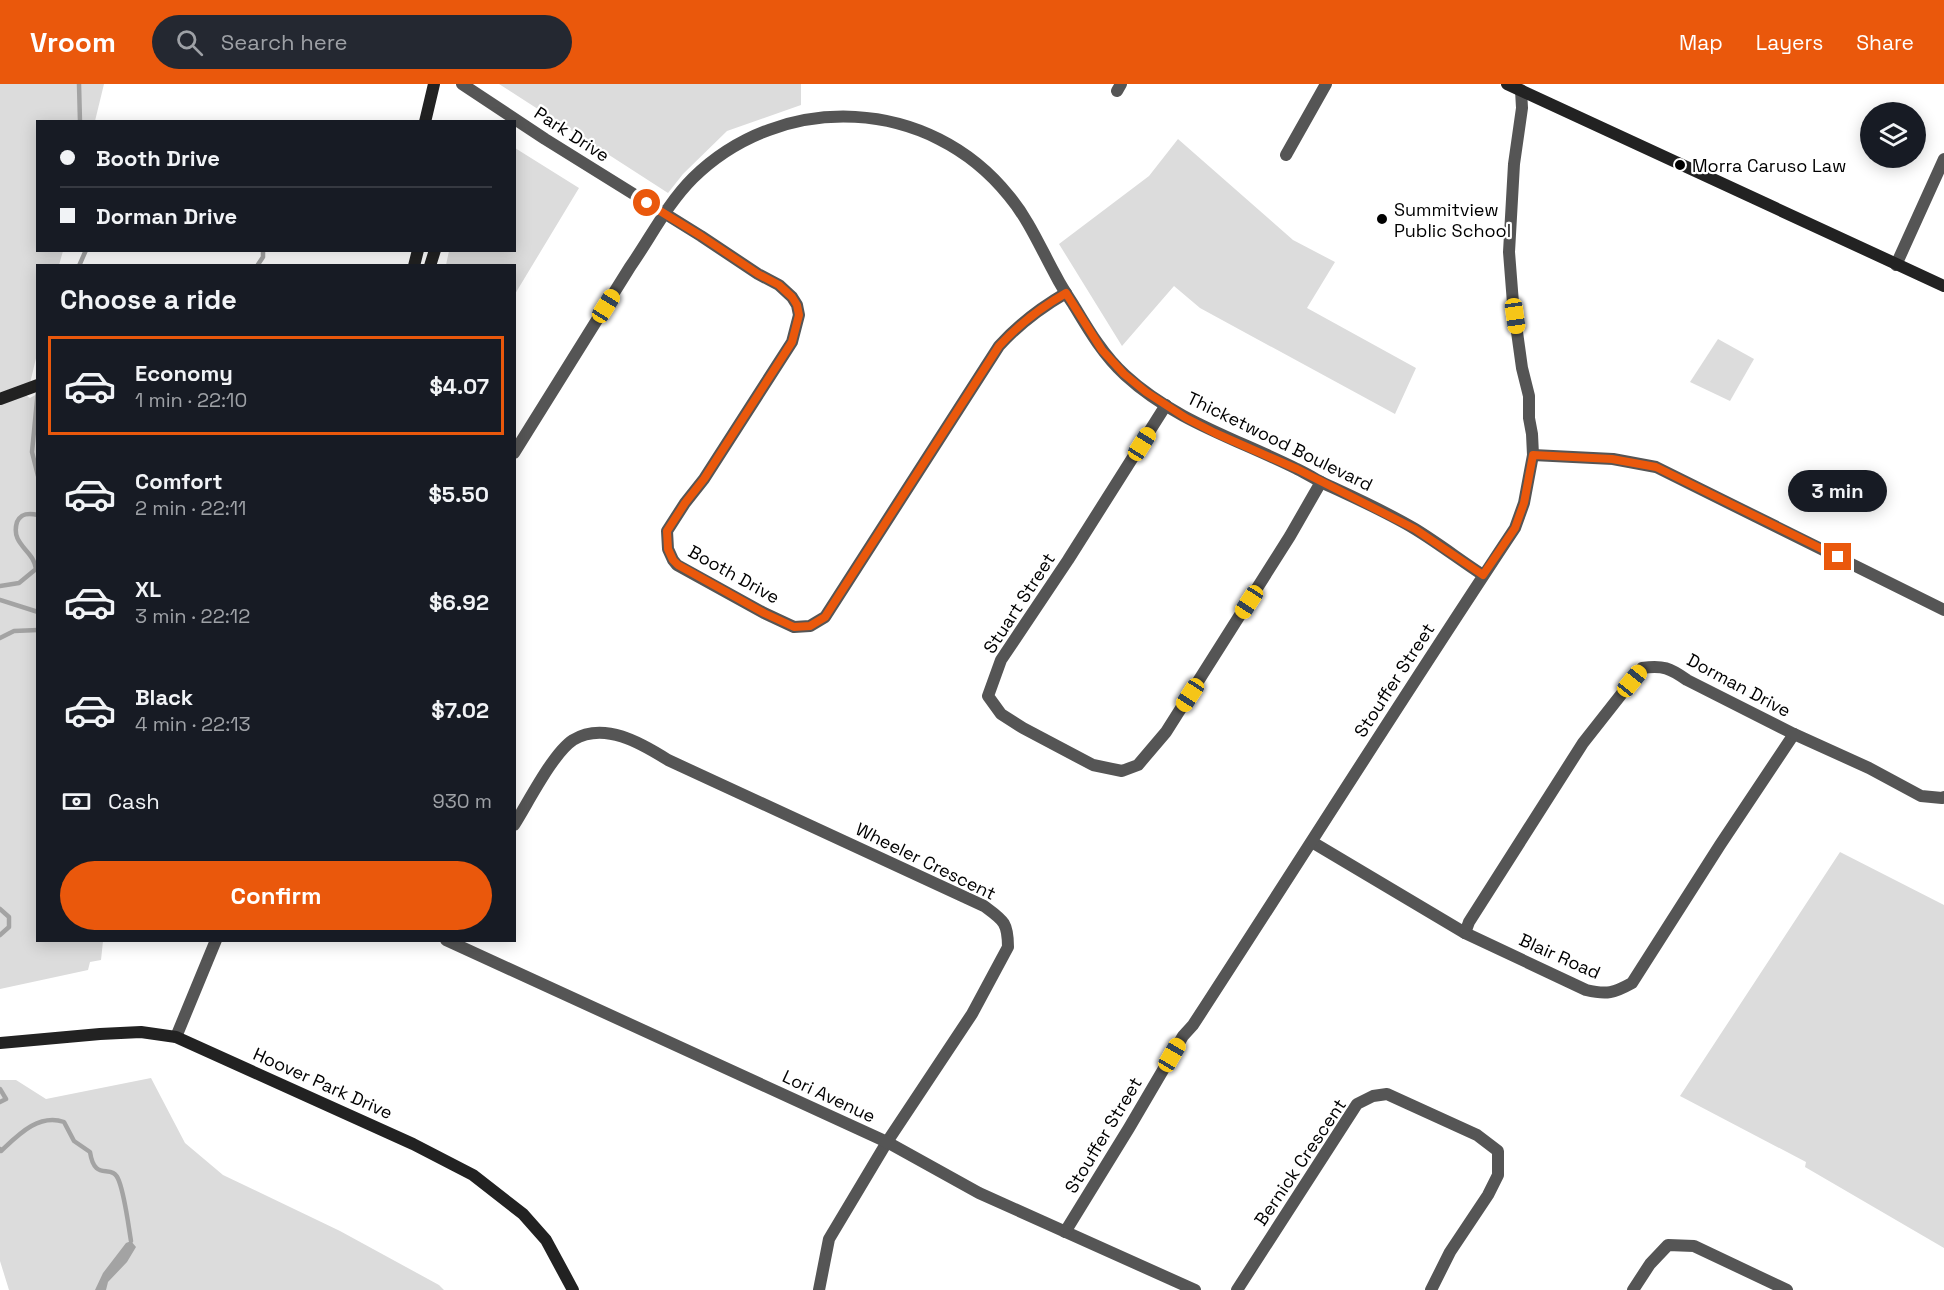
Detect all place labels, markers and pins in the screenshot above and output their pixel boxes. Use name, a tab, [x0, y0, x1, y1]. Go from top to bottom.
place label: Morra Caruso Law	[1692, 154, 1846, 177]
marker: Morra Caruso Law	[1673, 158, 1687, 172]
place label: Summitview Public School	[1394, 198, 1511, 242]
marker: Summitview Public School	[1375, 212, 1389, 226]

